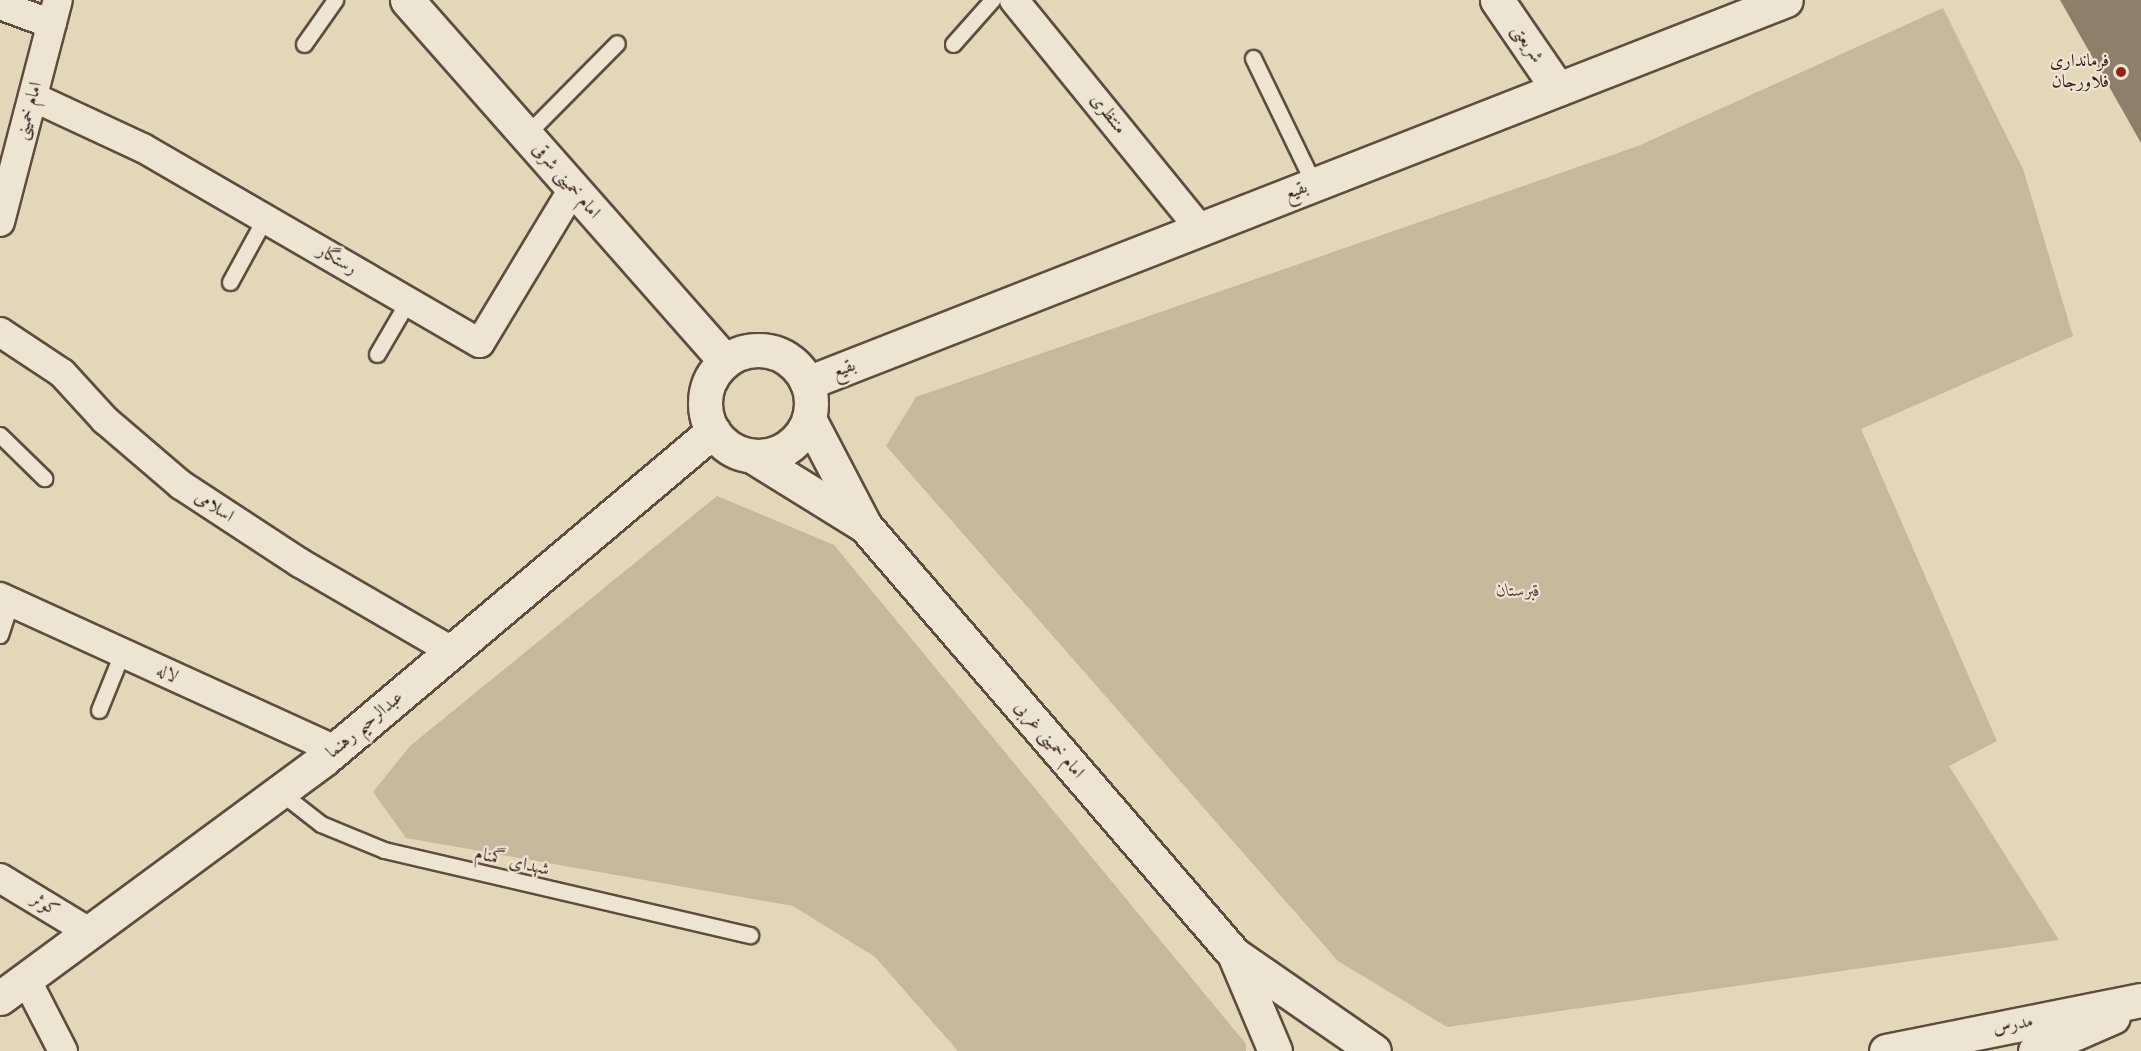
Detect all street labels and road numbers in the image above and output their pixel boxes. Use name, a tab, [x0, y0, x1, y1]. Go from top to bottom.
street label: شریعتی	[1506, 21, 1548, 67]
street label: امام خمینی	[11, 80, 47, 142]
street label: منتظری	[1085, 89, 1131, 139]
street label: امام خمینی شرقی	[527, 139, 605, 223]
street label: بقیع	[1281, 177, 1311, 205]
street label: رستگار	[313, 240, 361, 280]
street label: بقیع	[829, 355, 859, 383]
street label: اسلامی	[190, 486, 238, 528]
street label: لاله	[153, 660, 181, 688]
street label: عبدالرحیم رهنما	[322, 687, 408, 763]
street label: امام خمینی غربی	[1009, 697, 1089, 783]
street label: شهدای گمنام	[473, 843, 551, 881]
street label: کوثر	[27, 888, 63, 922]
street label: مدرس	[1991, 1011, 2035, 1039]

